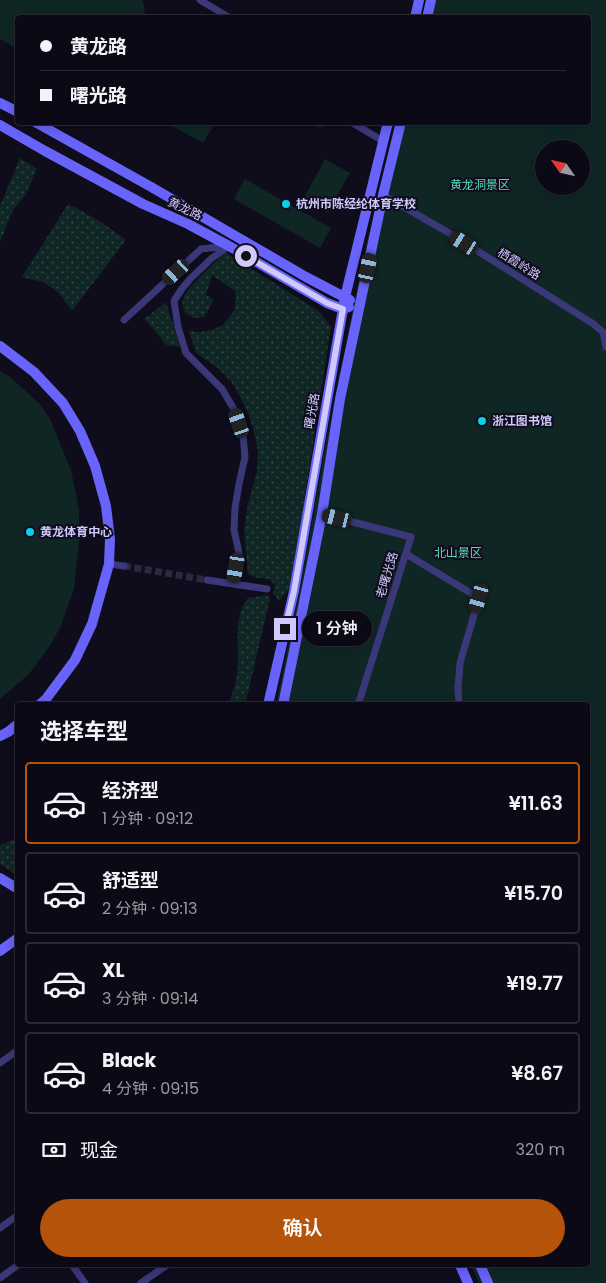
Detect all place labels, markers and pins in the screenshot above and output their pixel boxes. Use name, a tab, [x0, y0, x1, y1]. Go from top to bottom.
place label: 杭州市陈经纶体育学校	[296, 195, 416, 212]
marker: 杭州市陈经纶体育学校	[280, 198, 292, 210]
place label: 浙江图书馆	[492, 412, 552, 429]
marker: 浙江图书馆	[476, 415, 488, 427]
place label: 黄龙体育中心	[40, 523, 112, 540]
marker: 黄龙体育中心	[24, 526, 36, 538]

